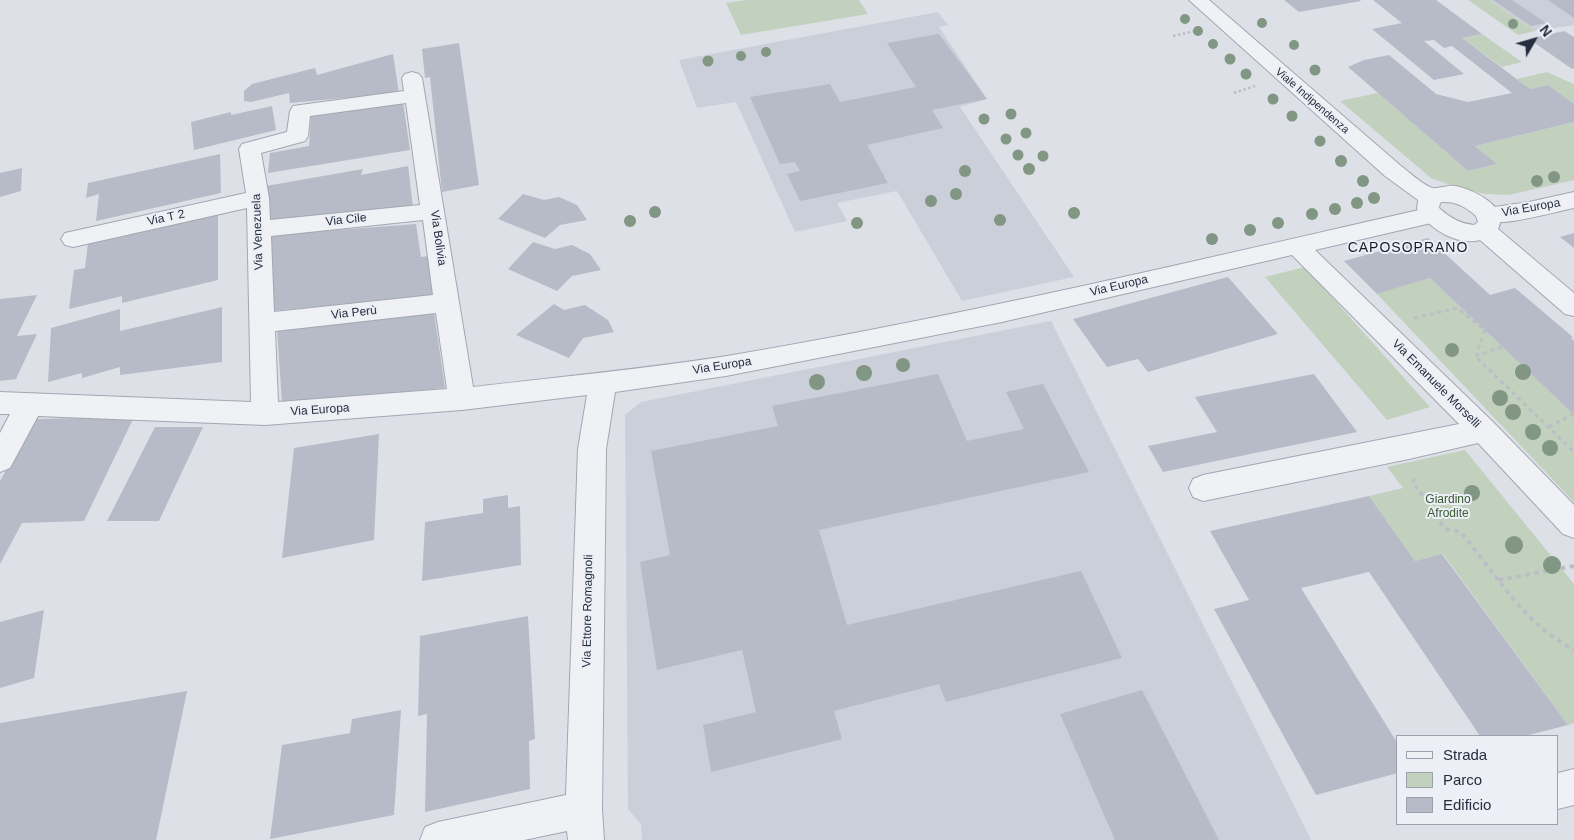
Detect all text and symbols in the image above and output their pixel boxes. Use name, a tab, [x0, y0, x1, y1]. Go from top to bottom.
north arrow	[1509, 15, 1559, 65]
text: N	[1536, 22, 1555, 40]
street label: Viale Indipendenza	[1272, 65, 1352, 137]
street label: Via Venezuela	[249, 194, 267, 270]
street label: Via Europa	[1501, 196, 1561, 220]
street label: Via T 2	[146, 207, 186, 229]
street label: Via Bolivia	[427, 209, 449, 267]
street label: Via Cile	[325, 211, 367, 229]
district label: CAPOSOPRANO	[1346, 240, 1470, 256]
street label: Via Europa	[1089, 272, 1149, 300]
street label: Via Perù	[330, 303, 378, 323]
street label: Via Emanuele Morselli	[1389, 337, 1483, 431]
street label: Via Europa	[692, 354, 752, 378]
street label: Via Europa	[290, 401, 350, 419]
park label: Giardino Afrodite	[1425, 493, 1471, 521]
street label: Via Ettore Romagnoli	[580, 554, 596, 668]
legend	[1396, 735, 1559, 825]
text: Strada	[1443, 746, 1487, 763]
text: Parco	[1443, 771, 1482, 788]
text: Edificio	[1443, 796, 1491, 813]

